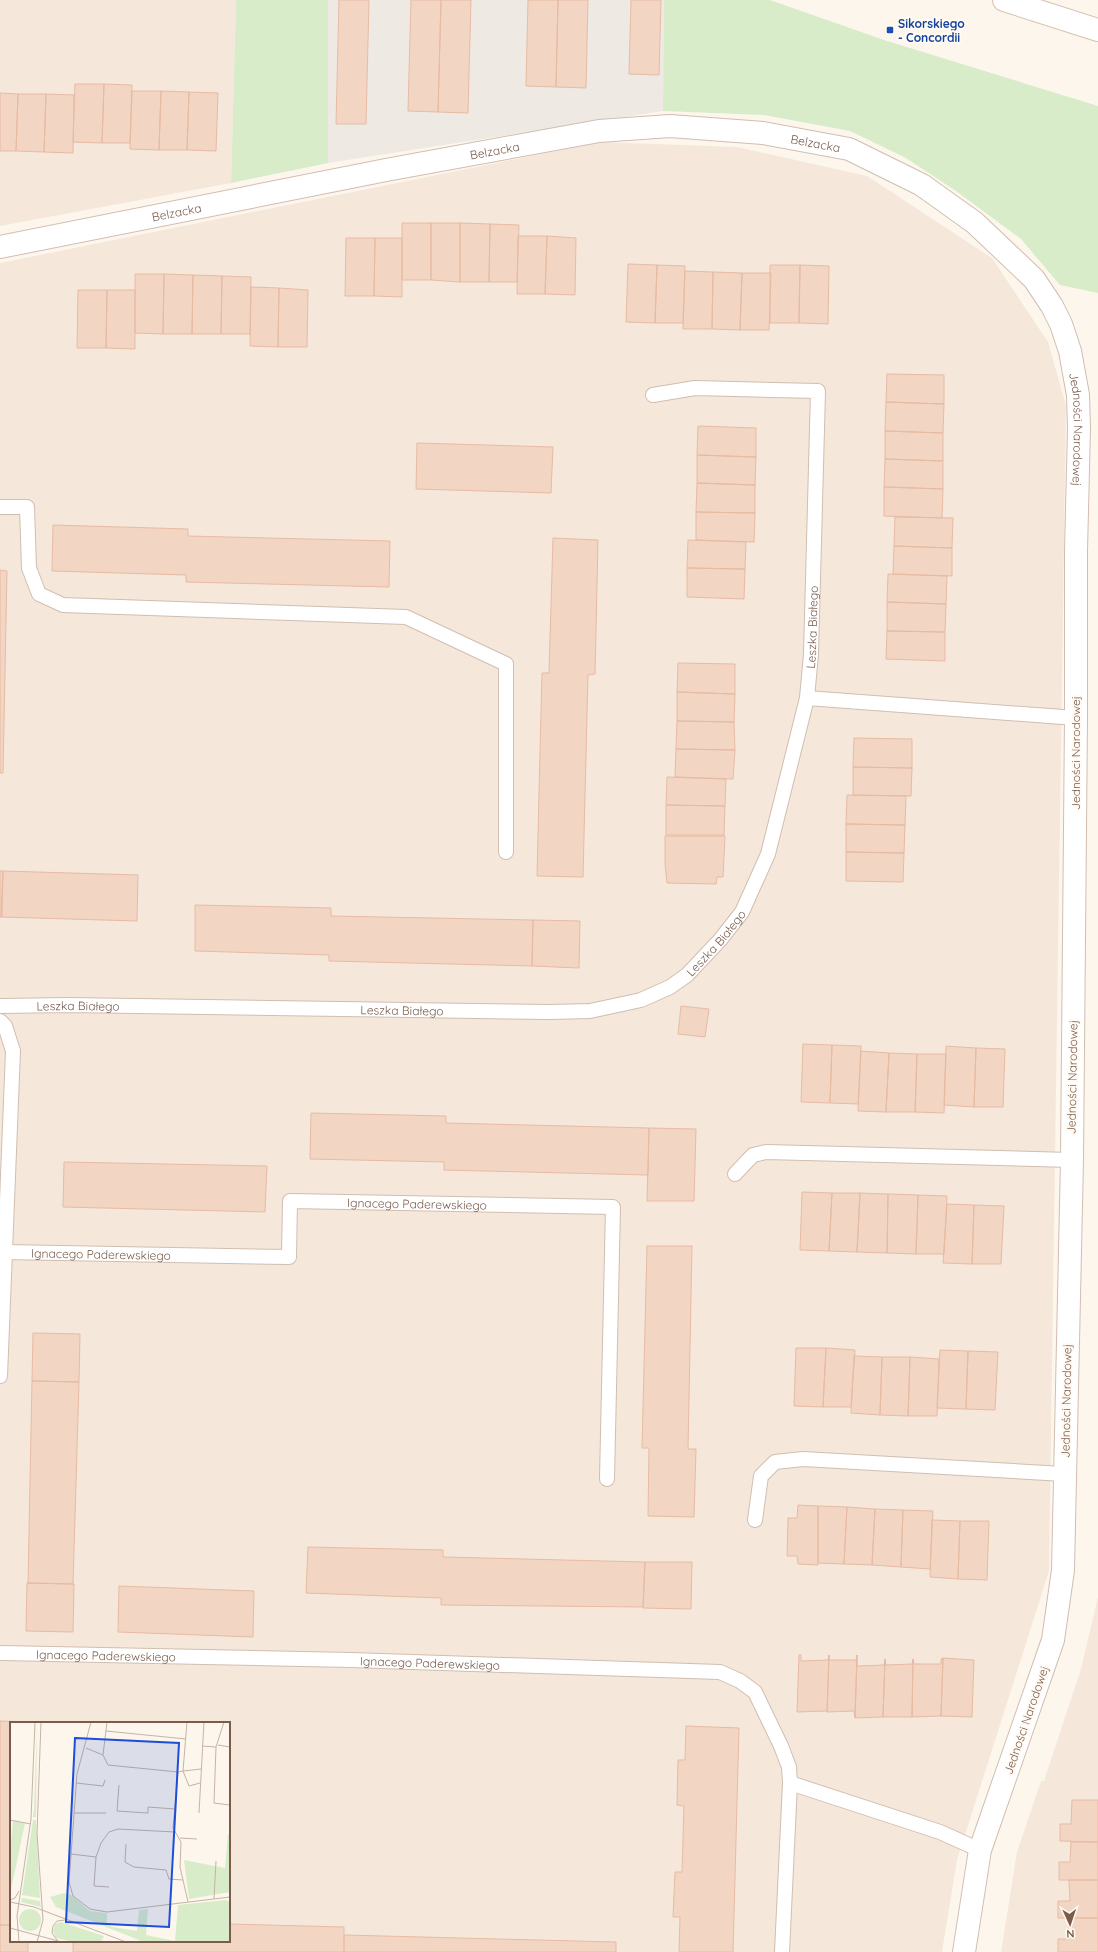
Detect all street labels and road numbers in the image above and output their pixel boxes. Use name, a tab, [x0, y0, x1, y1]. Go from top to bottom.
street label: Belzacka	[789, 131, 842, 155]
street label: Belzacka	[469, 138, 521, 162]
street label: Belzacka	[150, 200, 203, 224]
street label: Jedności Narodowej	[1067, 371, 1087, 486]
street label: Leszka Białego	[802, 585, 820, 669]
street label: Jedności Narodowej	[1068, 696, 1083, 810]
street label: Leszka Białego	[683, 907, 749, 979]
street label: Leszka Białego	[36, 997, 120, 1013]
street label: Leszka Białego	[360, 1002, 444, 1018]
street label: Jedności Narodowej	[1064, 1020, 1080, 1134]
street label: Ignacego Paderewskiego	[347, 1195, 487, 1212]
street label: Ignacego Paderewskiego	[31, 1245, 171, 1262]
street label: Jedności Narodowej	[1058, 1344, 1074, 1458]
street label: Ignacego Paderewskiego	[36, 1646, 176, 1664]
street label: Ignacego Paderewskiego	[360, 1653, 500, 1672]
street label: Jedności Narodowej	[1000, 1664, 1052, 1776]

